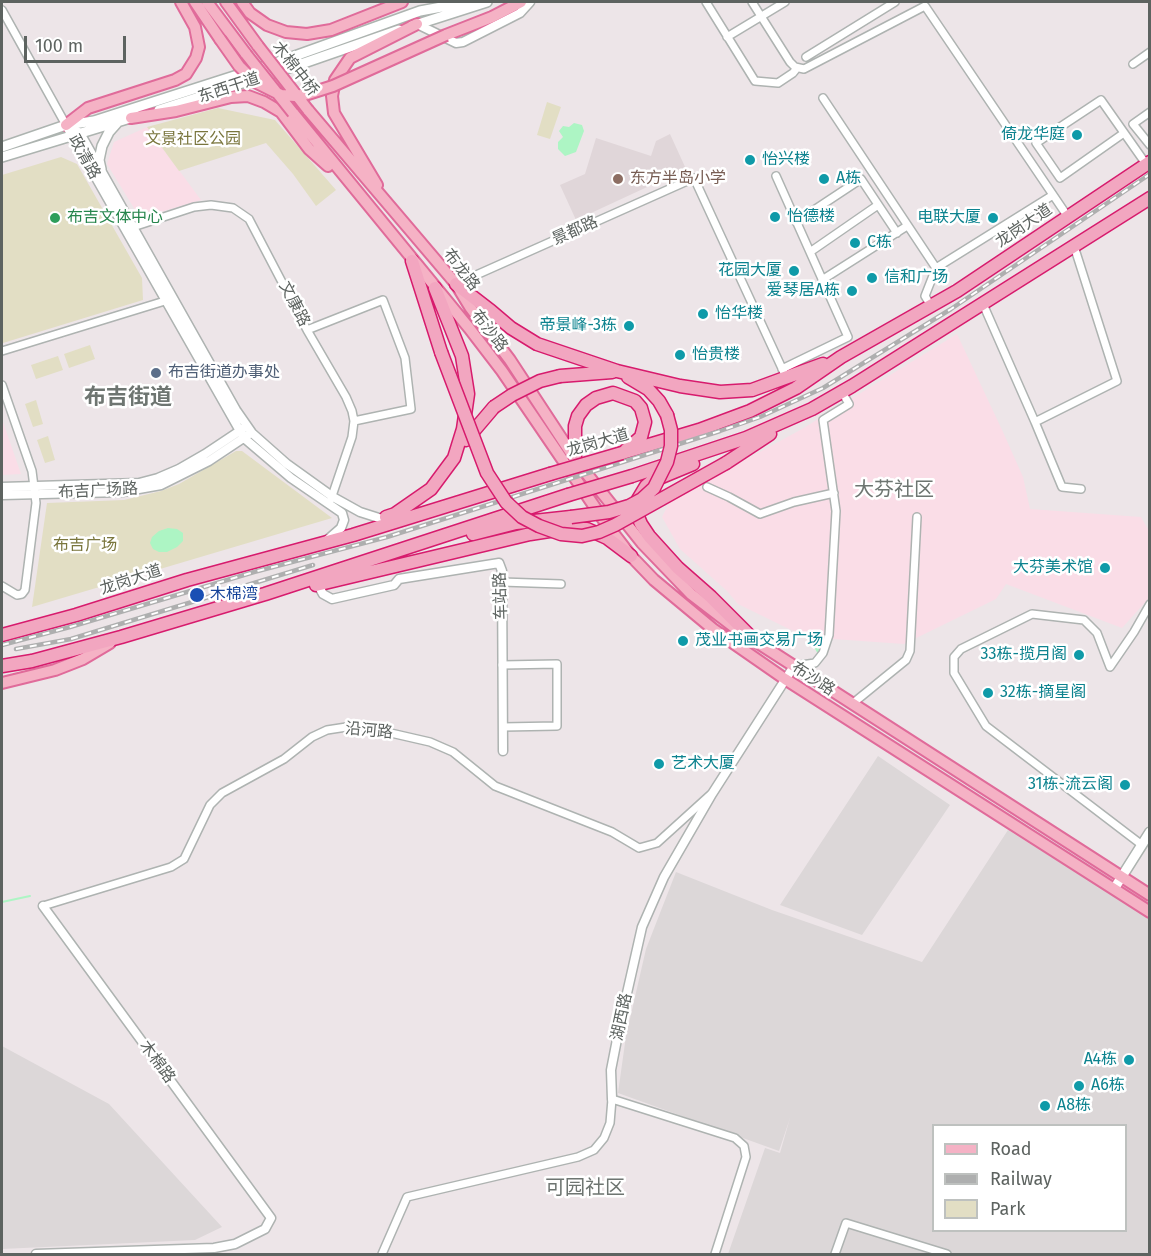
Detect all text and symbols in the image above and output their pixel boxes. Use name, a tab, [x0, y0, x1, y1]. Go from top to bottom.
scale bar	[27, 24, 129, 62]
text: 100 m	[35, 35, 83, 57]
street label: 木棉中桥	[268, 38, 322, 100]
street label: 东西干道	[196, 69, 262, 107]
place label: 倚龙华庭	[1001, 125, 1065, 145]
marker: 倚龙华庭	[1070, 128, 1084, 142]
park label: 文景社区公园	[145, 130, 241, 150]
street label: 政清路	[64, 131, 104, 183]
place label: 怡兴楼	[762, 150, 810, 170]
marker: 怡兴楼	[743, 153, 757, 167]
place label: 东方半岛小学	[630, 169, 726, 189]
place label: A栋	[836, 169, 861, 189]
marker: 东方半岛小学	[611, 172, 625, 186]
marker: A栋	[817, 172, 831, 186]
street label: 龙岗大道	[992, 200, 1056, 252]
place label: 怡德楼	[787, 207, 835, 227]
place label: 布吉文体中心	[67, 208, 163, 228]
place label: 电联大厦	[917, 208, 981, 228]
marker: 怡德楼	[768, 210, 782, 224]
marker: 布吉文体中心	[48, 211, 62, 225]
marker: 电联大厦	[986, 211, 1000, 225]
street label: 景都路	[549, 212, 601, 250]
place label: C栋	[867, 233, 892, 253]
marker: C栋	[848, 236, 862, 250]
street label: 布龙路	[439, 245, 483, 295]
place label: 花园大厦	[718, 261, 782, 281]
marker: 花园大厦	[787, 264, 801, 278]
place label: 信和广场	[884, 268, 948, 288]
marker: 信和广场	[865, 271, 879, 285]
street label: 文康路	[275, 278, 313, 330]
place label: 爱琴居A栋	[767, 281, 840, 301]
marker: 爱琴居A栋	[845, 284, 859, 298]
place label: 怡华楼	[715, 304, 763, 324]
street label: 布沙路	[467, 306, 511, 356]
marker: 怡华楼	[696, 307, 710, 321]
place label: 帝景峰-3栋	[540, 316, 617, 336]
marker: 帝景峰-3栋	[622, 319, 636, 333]
place label: 怡贵楼	[692, 345, 740, 365]
marker: 怡贵楼	[673, 348, 687, 362]
place label: 布吉街道办事处	[168, 363, 280, 383]
marker: 布吉街道办事处	[149, 366, 163, 380]
district label: 布吉街道	[84, 385, 172, 411]
street label: 龙岗大道	[565, 425, 631, 461]
district label: 大芬社区	[854, 478, 934, 502]
street label: 布吉广场路	[58, 479, 138, 503]
park label: 布吉广场	[53, 536, 117, 556]
place label: 大芬美术馆	[1013, 558, 1093, 578]
street label: 龙岗大道	[98, 561, 164, 599]
marker: 大芬美术馆	[1098, 561, 1112, 575]
street label: 车站路	[491, 572, 511, 620]
place label: 木棉湾	[210, 585, 258, 605]
marker: 木棉湾	[188, 586, 206, 604]
place label: 茂业书画交易广场	[695, 631, 823, 651]
marker: 茂业书画交易广场	[676, 634, 690, 648]
place label: 33栋-揽月阁	[981, 645, 1067, 665]
marker: 33栋-揽月阁	[1072, 648, 1086, 662]
street label: 布沙路	[788, 658, 838, 700]
place label: 32栋-摘星阁	[1000, 683, 1086, 703]
marker: 32栋-摘星阁	[981, 686, 995, 700]
street label: 沿河路	[344, 719, 394, 743]
place label: 艺术大厦	[671, 754, 735, 774]
marker: 艺术大厦	[652, 757, 666, 771]
place label: 31栋-流云阁	[1028, 775, 1113, 795]
marker: 31栋-流云阁	[1118, 778, 1132, 792]
street label: 湖西路	[608, 992, 636, 1042]
street label: 木棉路	[135, 1037, 179, 1087]
place label: A4栋	[1084, 1050, 1117, 1070]
marker: A4栋	[1122, 1053, 1136, 1067]
place label: A6栋	[1091, 1076, 1125, 1096]
marker: A6栋	[1072, 1079, 1086, 1093]
place label: A8栋	[1057, 1096, 1091, 1116]
marker: A8栋	[1038, 1099, 1052, 1113]
legend	[932, 1124, 1127, 1232]
text: Road	[990, 1138, 1032, 1160]
text: Railway	[990, 1168, 1052, 1190]
district label: 可园社区	[545, 1176, 625, 1200]
text: Park	[990, 1198, 1025, 1220]

